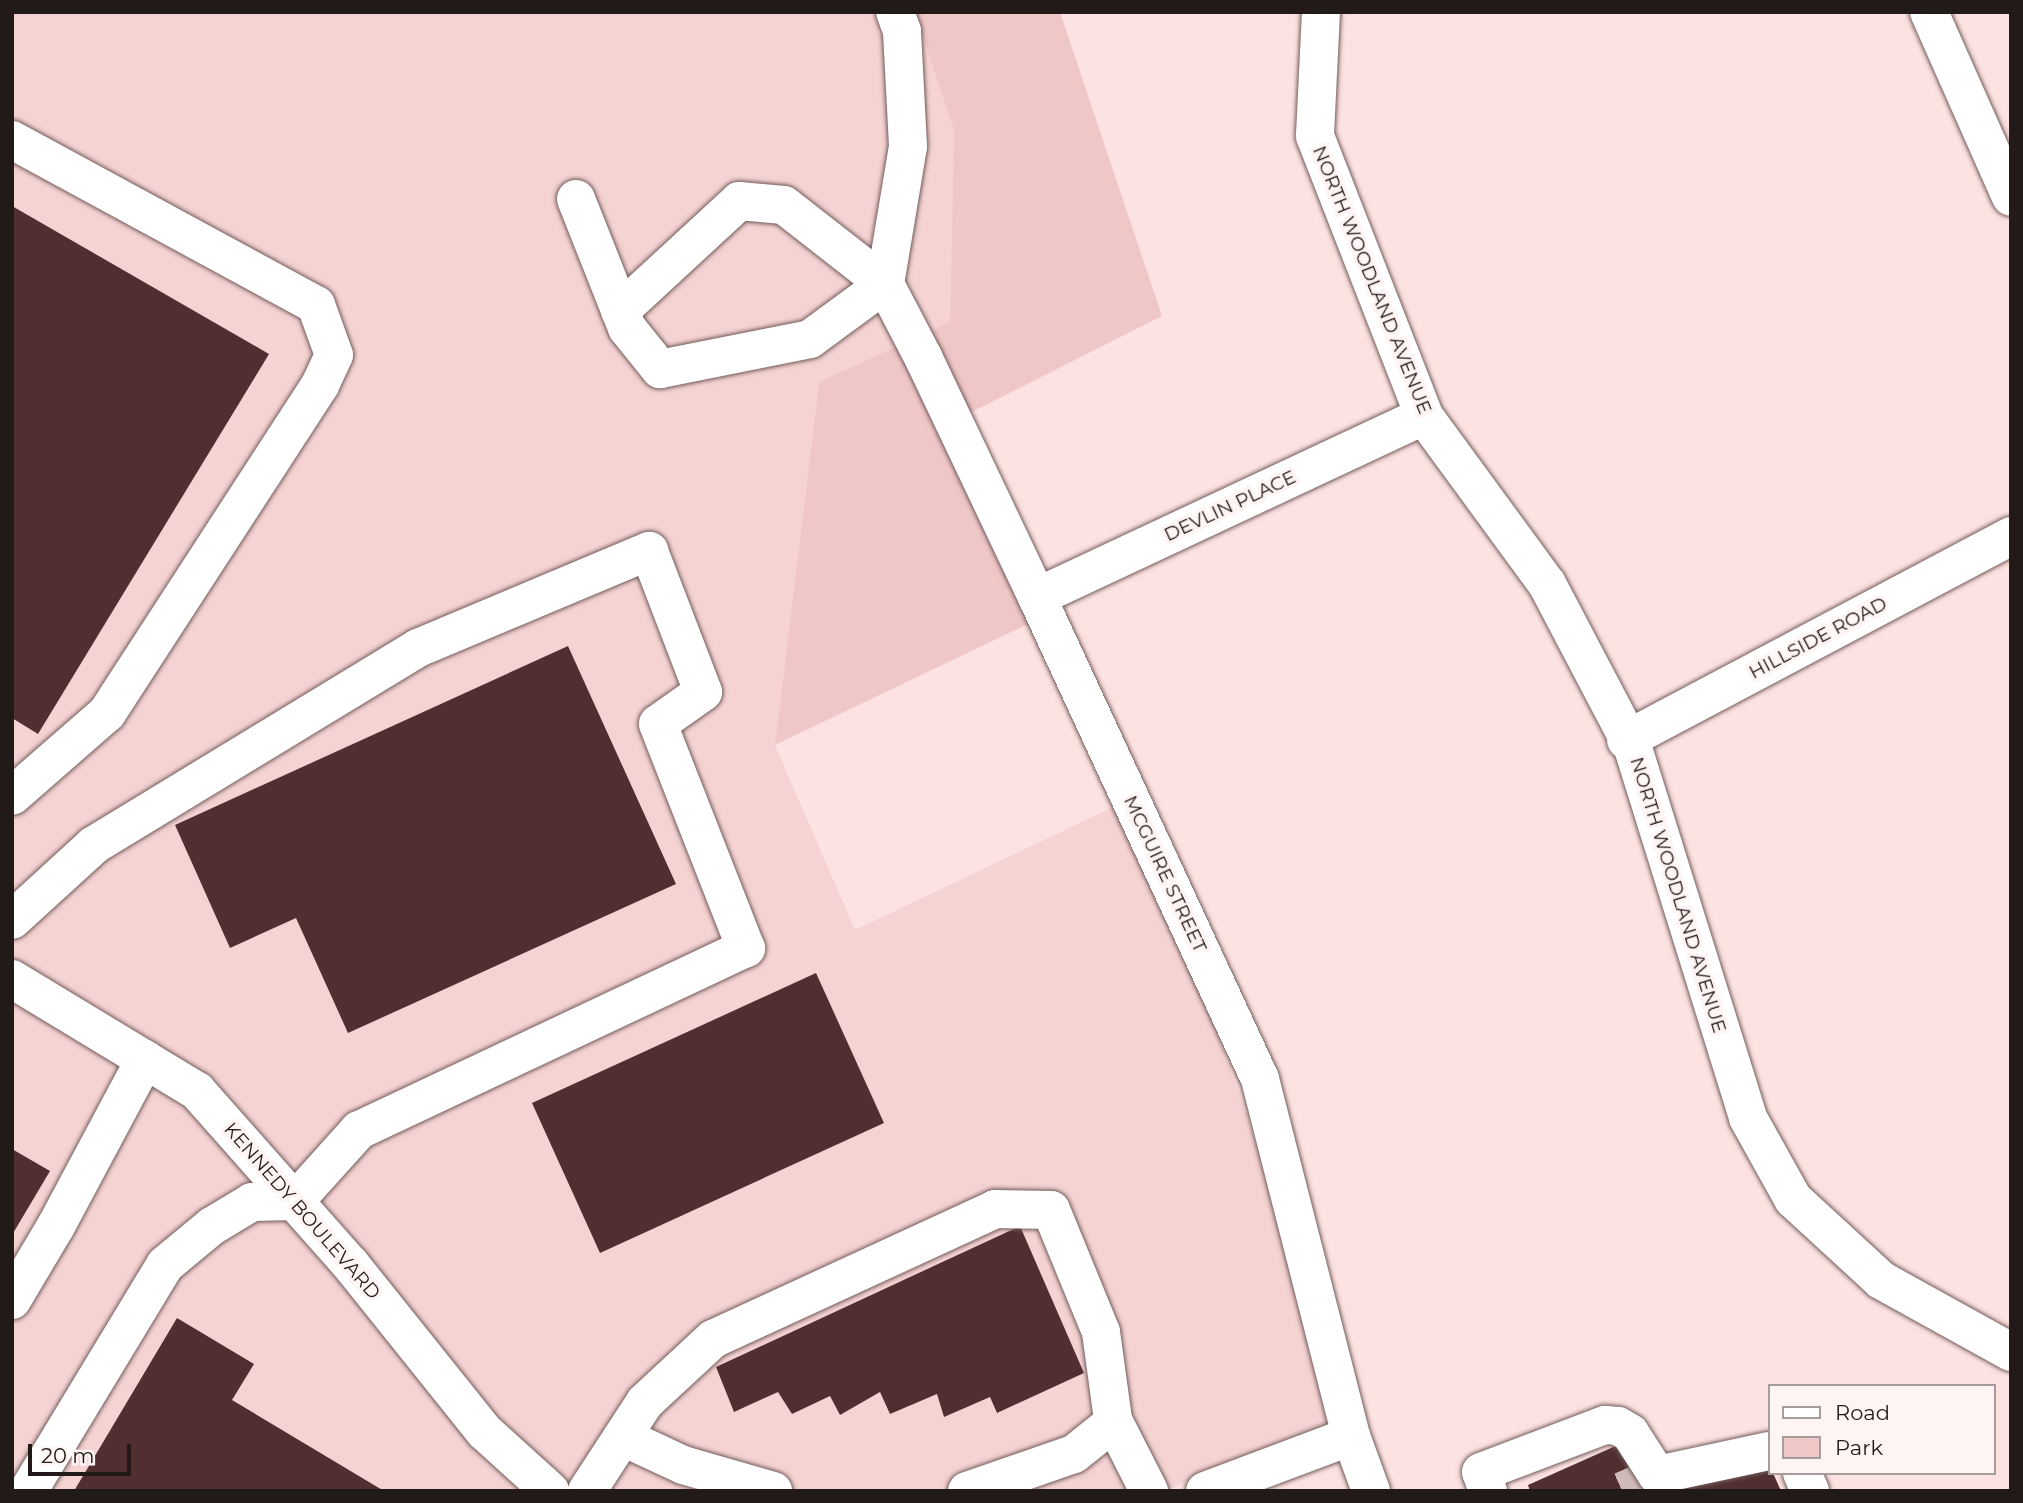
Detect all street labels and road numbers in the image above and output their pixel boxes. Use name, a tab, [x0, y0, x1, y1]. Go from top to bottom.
street label: NORTH WOODLAND AVENUE	[1308, 143, 1436, 417]
street label: DEVLIN PLACE	[1160, 465, 1300, 547]
street label: HILLSIDE ROAD	[1745, 592, 1891, 684]
street label: NORTH WOODLAND AVENUE	[1625, 754, 1731, 1036]
street label: MCGUIRE STREET	[1119, 792, 1211, 956]
street label: KENNEDY BOULEVARD	[219, 1118, 385, 1304]

